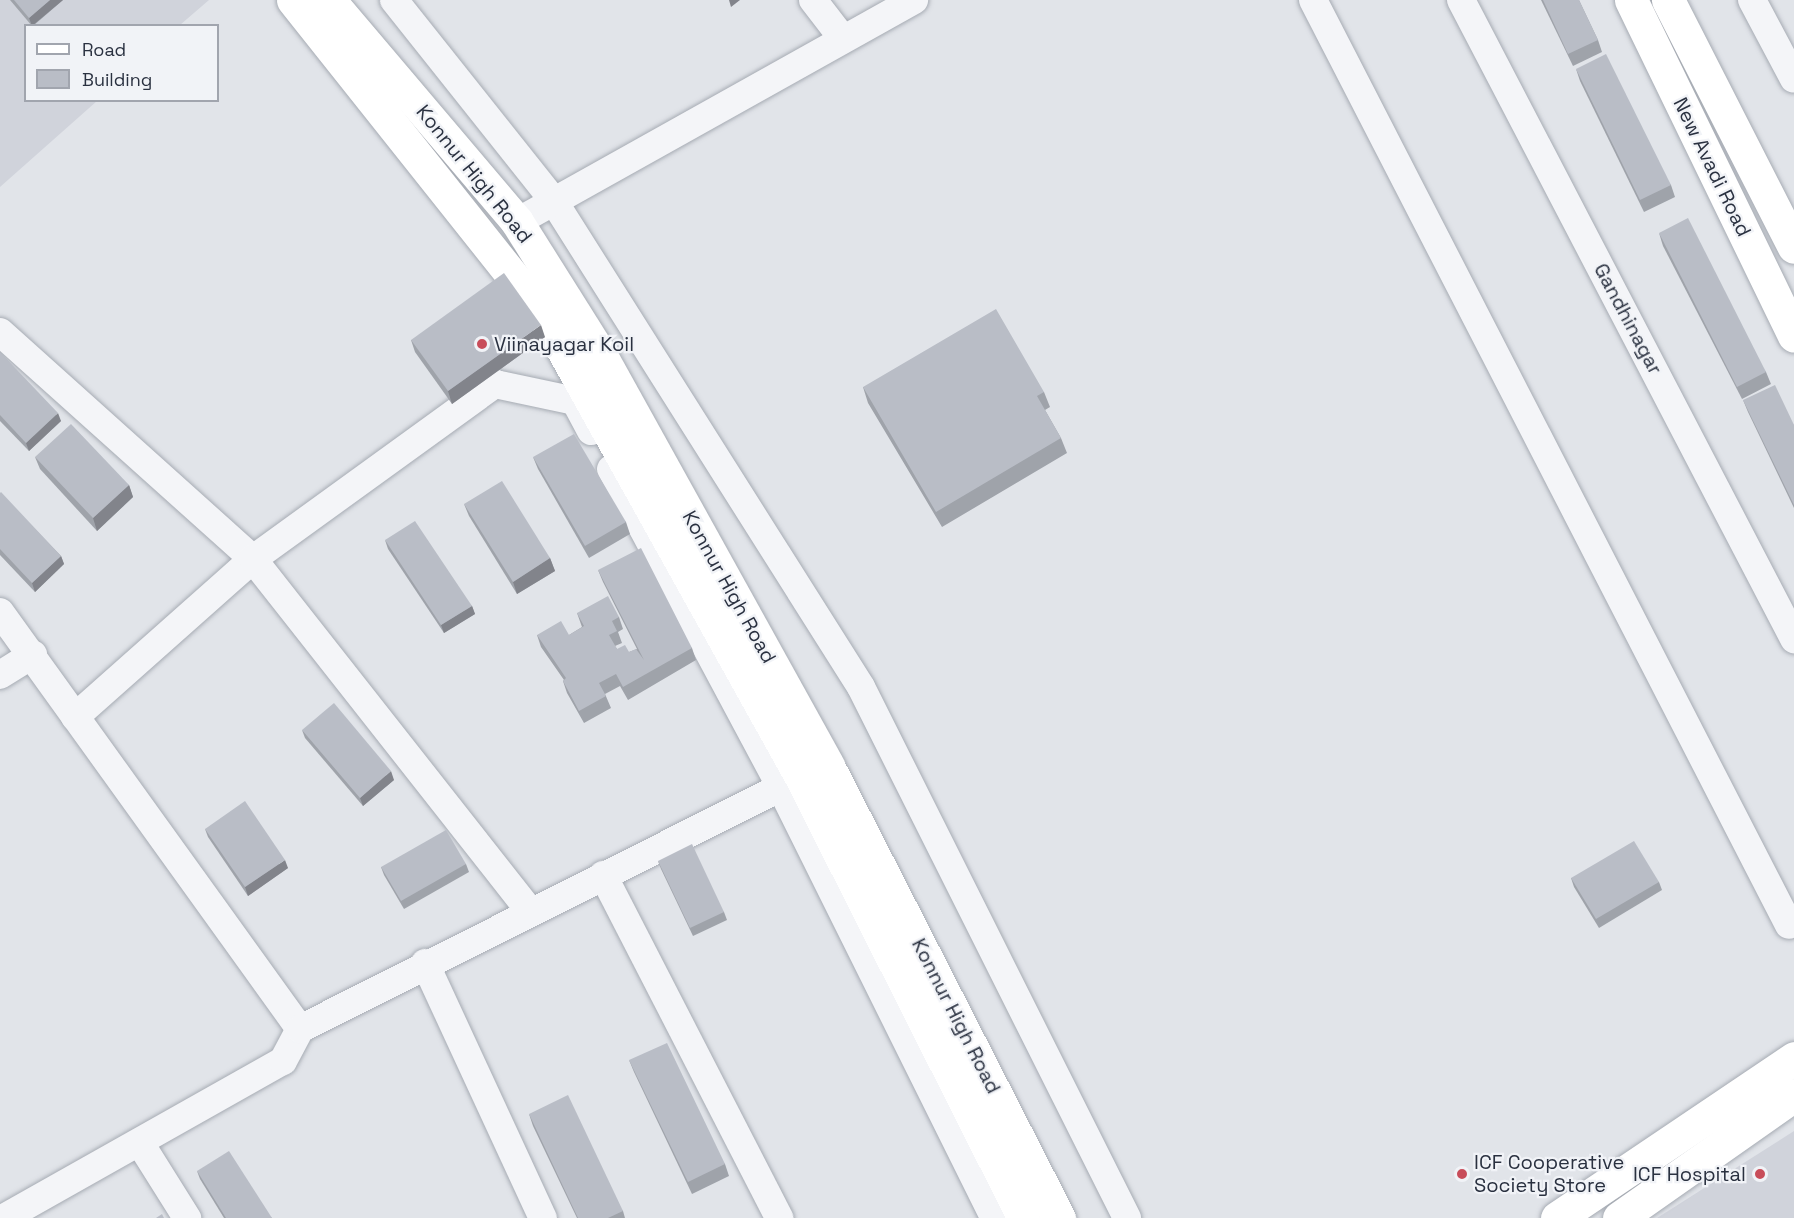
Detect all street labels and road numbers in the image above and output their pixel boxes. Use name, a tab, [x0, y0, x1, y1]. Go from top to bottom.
street label: New Avadi Road	[1668, 93, 1756, 241]
street label: Konnur High Road	[411, 100, 537, 248]
street label: Gandhinagar	[1589, 259, 1667, 379]
street label: Konnur High Road	[677, 506, 781, 668]
street label: Konnur High Road	[907, 934, 1005, 1098]

